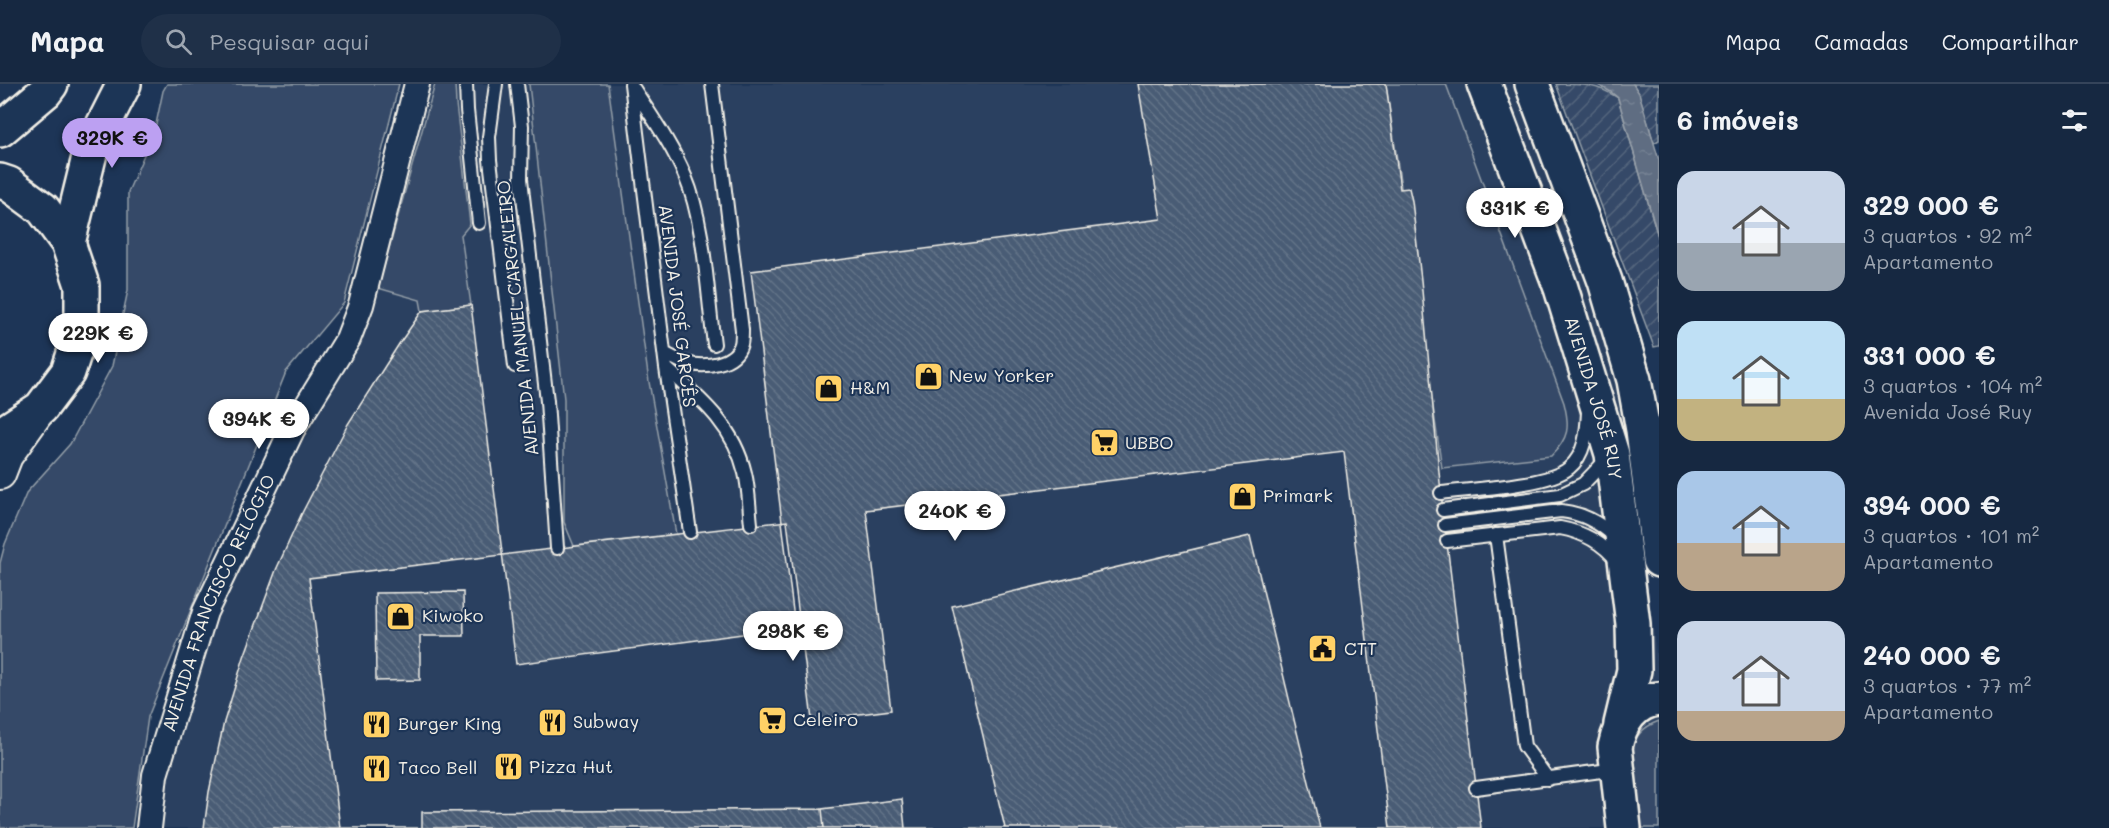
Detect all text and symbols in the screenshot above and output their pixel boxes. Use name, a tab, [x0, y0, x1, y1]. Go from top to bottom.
search box	[141, 14, 561, 68]
text: Mapa	[30, 23, 105, 59]
icon: search	[162, 25, 195, 58]
text: Pesquisar aqui	[210, 27, 369, 56]
text: Mapa	[1725, 28, 1781, 55]
text: Camadas	[1814, 28, 1909, 55]
text: Compartilhar	[1942, 28, 2079, 55]
text: 6 imóveis	[1677, 103, 1799, 137]
icon: filters	[2058, 104, 2091, 137]
pin: 329K €	[63, 118, 161, 169]
text: 329K €	[76, 124, 148, 150]
street label: AVENIDA MANUEL CARGALEIRO	[491, 179, 543, 457]
pin: 331K €	[1466, 188, 1564, 239]
text: 329 000 €	[1863, 188, 1999, 222]
text: 331K €	[1480, 194, 1550, 220]
icon: home	[1725, 195, 1797, 267]
street label: AVENIDA JOSÉ GARCÊS	[654, 203, 702, 409]
text: 3 quartos · 92 m²	[1863, 222, 2032, 248]
text: Apartamento	[1863, 248, 1993, 274]
pin: 229K €	[49, 313, 147, 364]
street label: AVENIDA JOSÉ RUY	[1559, 313, 1628, 481]
text: 229K €	[63, 319, 133, 345]
text: 331 000 €	[1863, 338, 1996, 372]
icon: home	[1725, 345, 1797, 417]
shop icon: New Yorker	[912, 360, 944, 392]
place label: New Yorker	[949, 363, 1054, 387]
shop icon: H&M	[813, 372, 845, 404]
text: 3 quartos · 104 m²	[1863, 372, 2042, 398]
place label: H&M	[850, 375, 890, 399]
text: Avenida José Ruy	[1863, 398, 2032, 424]
pin: 394K €	[210, 399, 308, 450]
text: 394K €	[222, 405, 296, 431]
supermarket icon: UBBO	[1088, 427, 1120, 459]
place label: UBBO	[1125, 430, 1174, 454]
street label: AVENIDA FRANCISCO RELÓGIO	[156, 470, 280, 734]
shop icon: Primark	[1226, 480, 1258, 512]
place label: Primark	[1263, 483, 1333, 507]
text: 394 000 €	[1863, 488, 2001, 522]
pin: 240K €	[906, 491, 1004, 542]
icon: home	[1725, 495, 1797, 567]
text: 240K €	[918, 497, 992, 523]
text: 3 quartos · 101 m²	[1863, 522, 2039, 548]
text: Apartamento	[1863, 548, 1993, 574]
shop icon: Kiwoko	[385, 600, 417, 632]
place label: Kiwoko	[422, 603, 484, 627]
pin: 298K €	[744, 611, 842, 662]
text: 298K €	[757, 617, 829, 643]
public building icon: CTT	[1307, 633, 1339, 665]
place label: CTT	[1344, 636, 1377, 660]
text: 240 000 €	[1863, 638, 2001, 672]
icon: home	[1725, 645, 1797, 717]
text: 3 quartos · 77 m²	[1863, 672, 2031, 698]
text: Apartamento	[1863, 698, 1993, 724]
supermarket icon: Celeiro	[756, 704, 788, 736]
restaurant icon: Subway	[536, 706, 568, 738]
place label: Celeiro	[793, 707, 858, 731]
restaurant icon: Burger King	[361, 708, 393, 740]
place label: Subway	[573, 709, 639, 733]
place label: Burger King	[398, 711, 501, 735]
restaurant icon: Pizza Hut	[492, 751, 524, 783]
restaurant icon: Taco Bell	[361, 752, 393, 784]
place label: Pizza Hut	[529, 754, 613, 778]
place label: Taco Bell	[398, 755, 478, 779]

